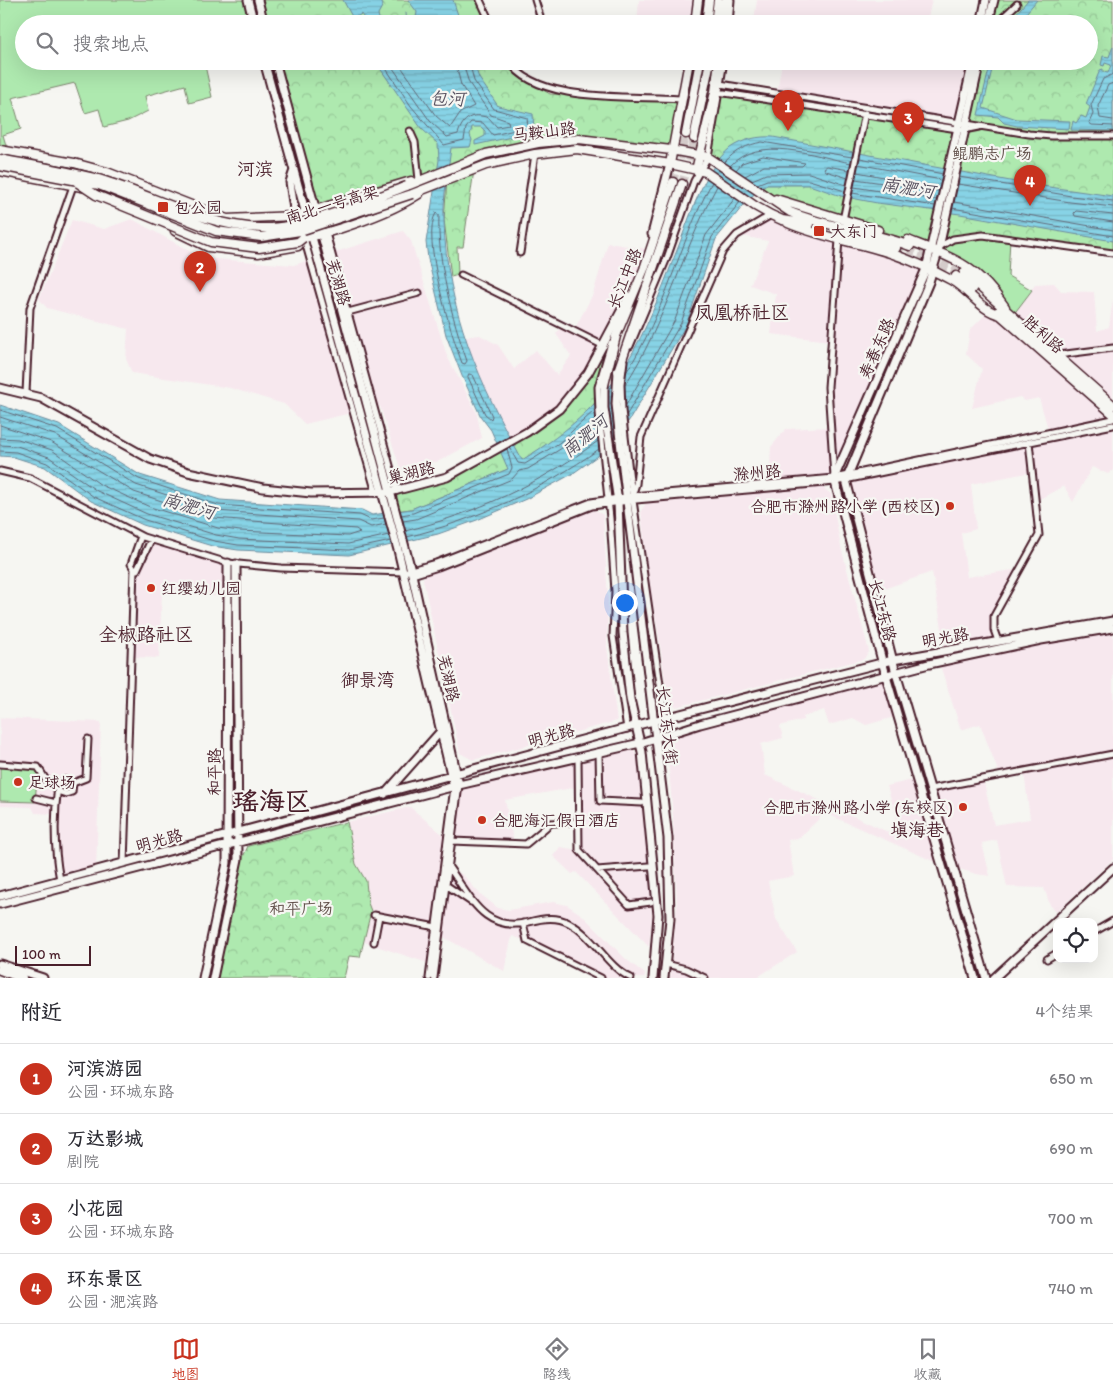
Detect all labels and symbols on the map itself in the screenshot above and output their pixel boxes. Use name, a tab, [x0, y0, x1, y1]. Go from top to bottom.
water label: 包河	[429, 88, 468, 110]
pin: 1	[772, 90, 804, 131]
pin: 3	[892, 102, 924, 143]
street label: 马鞍山路	[511, 118, 577, 145]
park label: 鲲鹏志广场	[952, 144, 1032, 163]
district label: 河滨	[237, 158, 273, 180]
pin: 4	[1014, 165, 1046, 206]
water label: 南淝河	[880, 173, 939, 204]
street label: 南北一号高架	[283, 181, 381, 228]
place label: 包公园	[174, 198, 222, 217]
marker: 包公园	[156, 200, 170, 214]
place label: 大东门	[830, 222, 878, 241]
marker: 大东门	[812, 224, 826, 238]
street label: 长江中路	[604, 245, 645, 311]
pin: 2	[184, 251, 216, 292]
street label: 芜湖路	[323, 256, 354, 308]
district label: 凤凰桥社区	[694, 301, 790, 324]
street label: 胜利路	[1019, 311, 1068, 357]
street label: 寿春东路	[855, 315, 898, 381]
water label: 南淝河	[557, 408, 615, 462]
street label: 巢湖路	[386, 457, 437, 488]
street label: 滁州路	[732, 461, 782, 484]
water label: 南淝河	[160, 488, 221, 525]
place label: 合肥市滁州路小学 (西校区)	[750, 497, 940, 516]
marker: 合肥市滁州路小学 (西校区)	[944, 500, 956, 512]
street label: 长江东路	[865, 577, 900, 644]
place label: 红缨幼儿园	[161, 579, 241, 598]
marker: 红缨幼儿园	[145, 582, 157, 594]
your location	[612, 590, 638, 616]
district label: 全椒路社区	[98, 623, 194, 646]
street label: 明光路	[920, 624, 970, 651]
street label: 芜湖路	[434, 653, 463, 704]
district label: 御景湾	[341, 669, 395, 691]
street label: 长江东大街	[653, 684, 682, 766]
street label: 明光路	[525, 720, 577, 751]
street label: 和平路	[205, 748, 224, 796]
place label: 足球场	[28, 773, 76, 792]
marker: 足球场	[12, 776, 24, 788]
district label: 瑶海区	[233, 785, 311, 817]
place label: 合肥市滁州路小学 (东校区)	[763, 798, 953, 817]
marker: 合肥市滁州路小学 (东校区)	[957, 801, 969, 813]
place label: 合肥海汇假日酒店	[492, 811, 620, 830]
marker: 合肥海汇假日酒店	[476, 814, 488, 826]
district label: 填海巷	[890, 819, 944, 841]
street label: 明光路	[133, 825, 185, 856]
park label: 和平广场	[269, 899, 333, 918]
scale bar	[15, 943, 91, 966]

